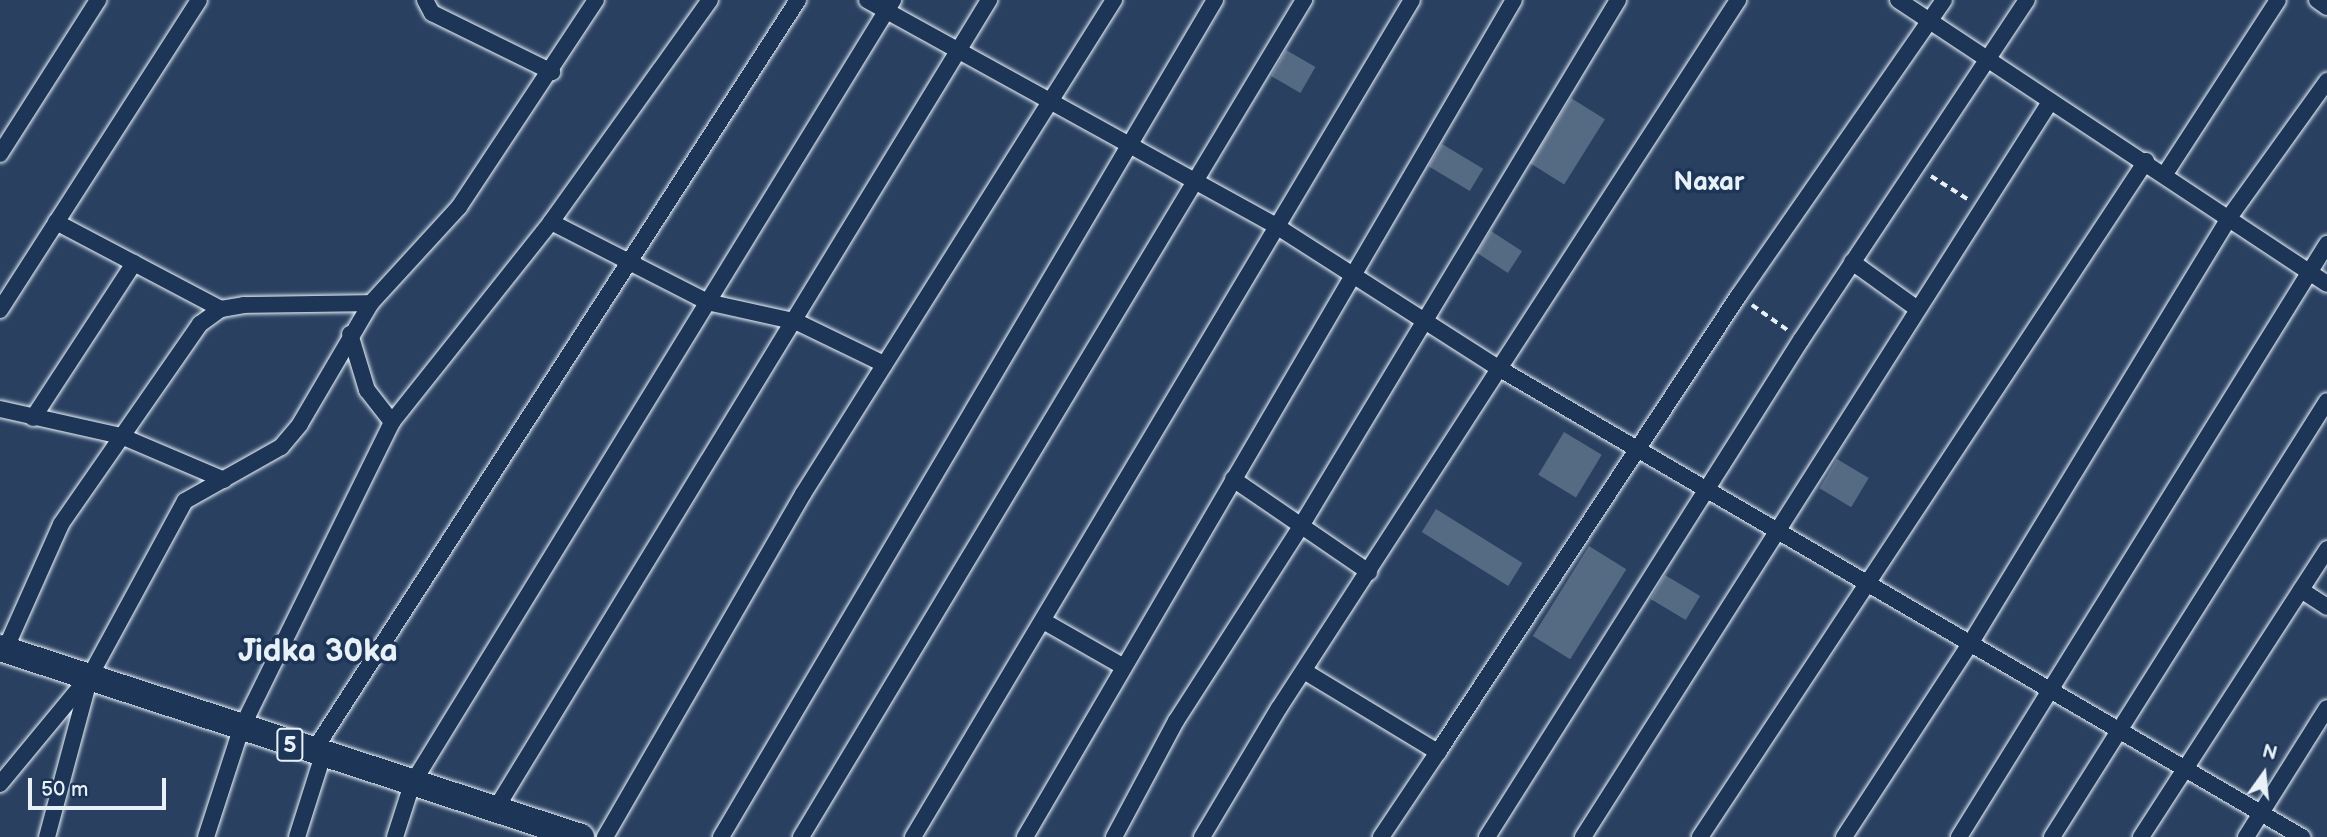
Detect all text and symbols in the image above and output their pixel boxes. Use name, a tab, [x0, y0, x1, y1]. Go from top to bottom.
district label: Naxar	[1674, 167, 1744, 199]
district label: Jidka 30ka	[238, 633, 398, 671]
road number: 5	[276, 726, 304, 764]
north arrow	[2229, 739, 2299, 809]
text: N	[2260, 740, 2279, 766]
scale bar	[32, 764, 170, 808]
text: 50 m	[41, 777, 88, 802]

